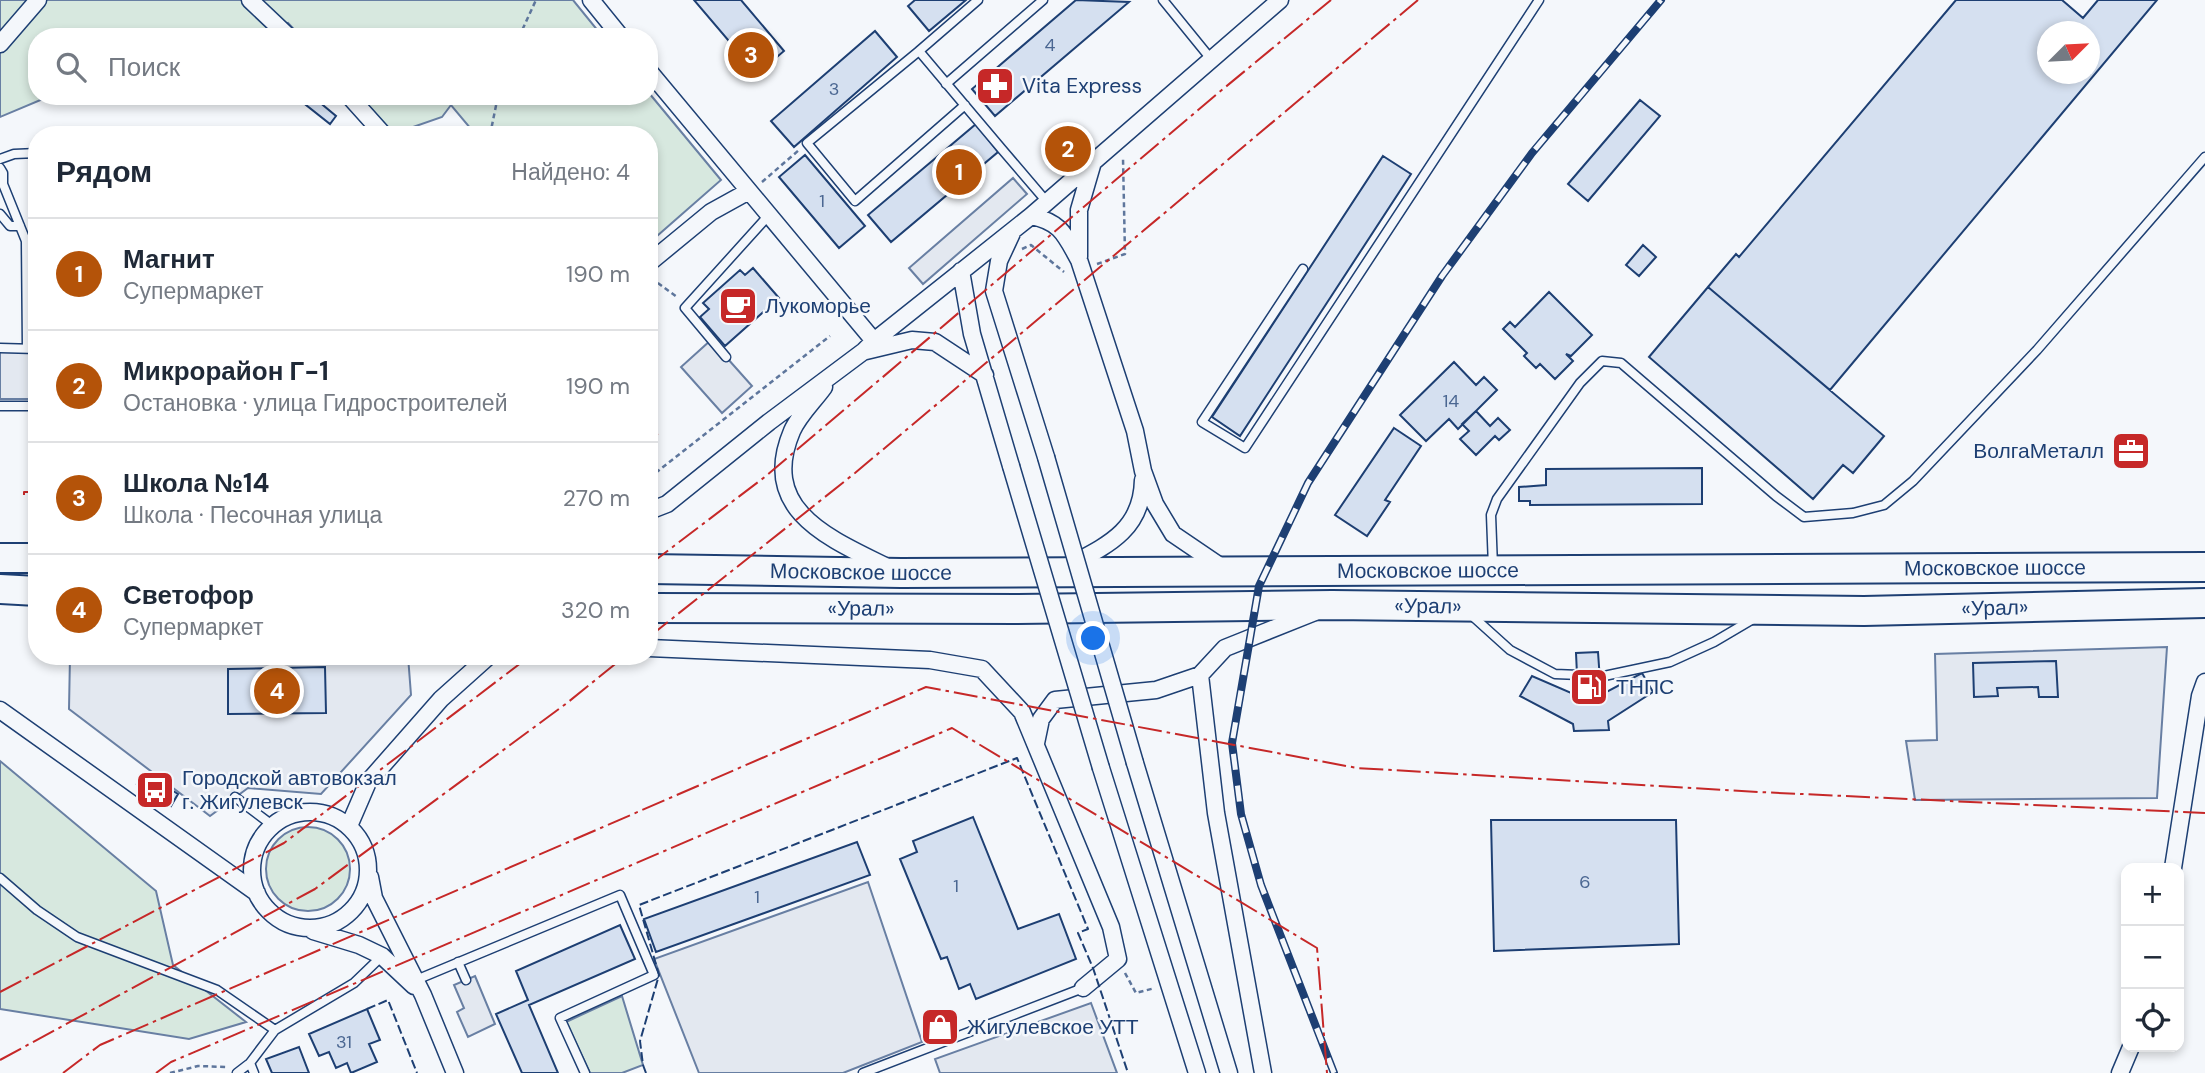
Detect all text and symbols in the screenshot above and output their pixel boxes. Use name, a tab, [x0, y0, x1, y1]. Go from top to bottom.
north arrow	[2037, 21, 2100, 84]
search box	[28, 28, 658, 105]
pin: 3	[728, 29, 774, 81]
house number: 4	[1045, 33, 1056, 57]
icon: search	[52, 48, 90, 86]
text: Поиск	[108, 50, 180, 84]
pharmacy icon: Vita Express	[974, 65, 1016, 107]
place label: Vita Express	[1022, 72, 1142, 100]
house number: 3	[829, 77, 839, 101]
pin: 2	[1045, 123, 1091, 175]
pin: 1	[936, 146, 982, 198]
text: Рядом	[56, 152, 152, 191]
text: Найдено: 4	[511, 157, 630, 187]
house number: 1	[819, 189, 825, 213]
text: Магнит	[123, 242, 215, 276]
text: 1	[75, 259, 83, 289]
text: 190 m	[566, 259, 630, 289]
text: Супермаркет	[123, 276, 263, 306]
cafe icon: Лукоморье	[717, 285, 759, 327]
place label: Лукоморье	[765, 292, 871, 320]
text: Микрорайон Г-1	[123, 354, 329, 388]
text: 2	[72, 371, 86, 401]
text: 190 m	[566, 371, 630, 401]
text: Остановка · улица Гидростроителей	[123, 388, 508, 418]
house number: 14	[1443, 389, 1459, 413]
office icon: ВолгаМеталл	[2110, 430, 2152, 472]
place label: ВолгаМеталл	[1973, 437, 2104, 465]
text: Школа №14	[123, 466, 269, 500]
text: 3	[72, 483, 86, 513]
text: 270 m	[563, 483, 630, 513]
text: Школа · Песочная улица	[123, 500, 382, 530]
street label: Московское шоссе	[1904, 554, 2086, 582]
street label: Московское шоссе	[1337, 556, 1519, 585]
street label: Московское шоссе	[770, 557, 952, 587]
text: Светофор	[123, 578, 254, 612]
street label: «Урал»	[1394, 592, 1462, 620]
street label: «Урал»	[1961, 593, 2029, 623]
street label: «Урал»	[827, 594, 895, 623]
text: 4	[72, 595, 86, 625]
text: 320 m	[561, 595, 630, 625]
text: Супермаркет	[123, 612, 263, 642]
your location	[1076, 621, 1110, 655]
pin: 4	[254, 665, 300, 717]
fuel station icon: ТНПС	[1568, 666, 1610, 708]
place label: ТНПС	[1616, 673, 1674, 701]
place label: Городской автовокзал г. Жигулевск	[182, 764, 397, 816]
bus stop icon: Городской автовокзал г. Жигулевск	[134, 769, 176, 811]
map controls	[2121, 863, 2184, 1052]
button: +	[2121, 863, 2184, 926]
house number: 6	[1579, 870, 1591, 894]
house number: 1	[953, 874, 959, 898]
house number: 1	[754, 885, 760, 909]
button: −	[2121, 926, 2184, 989]
button: locate	[2121, 989, 2184, 1052]
shop icon: Жигулевское УТТ	[919, 1006, 961, 1048]
place label: Жигулевское УТТ	[967, 1013, 1139, 1041]
house number: 31	[336, 1030, 352, 1054]

